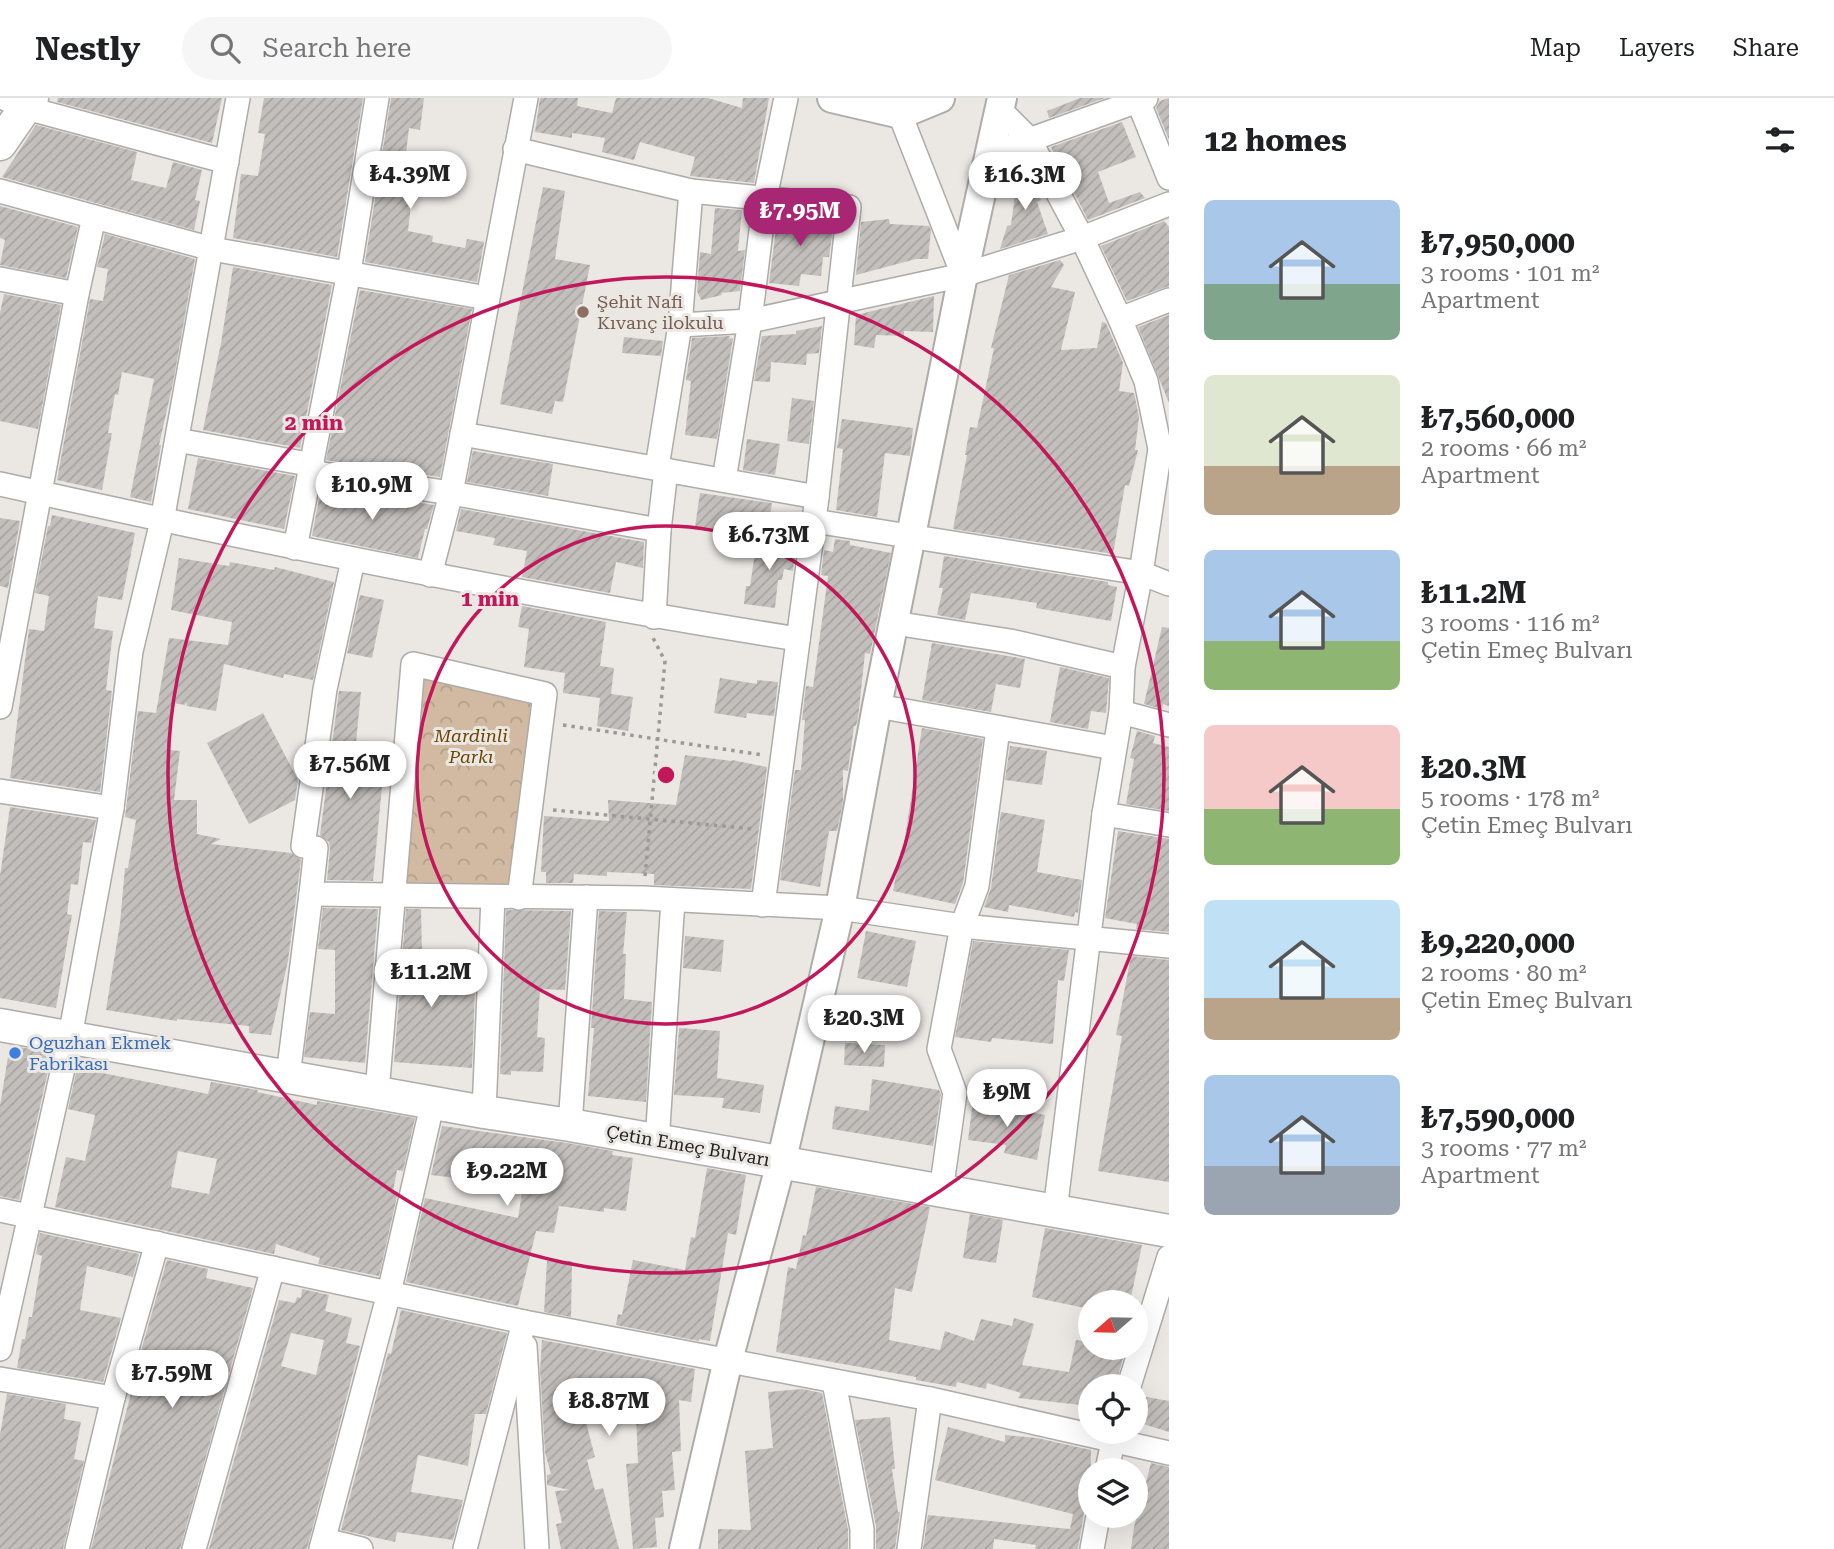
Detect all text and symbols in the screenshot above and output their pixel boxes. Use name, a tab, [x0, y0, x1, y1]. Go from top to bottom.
search box	[182, 17, 672, 80]
text: Nestly	[35, 29, 140, 68]
icon: search	[206, 29, 244, 67]
text: Search here	[262, 33, 411, 63]
text: Map	[1530, 34, 1581, 62]
text: Layers	[1619, 34, 1695, 62]
text: Share	[1733, 34, 1799, 62]
icon: filters	[1761, 121, 1799, 159]
text: 12 homes	[1204, 123, 1347, 158]
pin: ₺4.39M	[353, 152, 467, 211]
pin: ₺16.3M	[968, 152, 1082, 212]
text: ₺4.39M	[370, 160, 450, 187]
text: ₺16.3M	[985, 161, 1065, 188]
pin: ₺7.95M	[743, 188, 857, 248]
text: ₺7.95M	[760, 197, 840, 224]
text: ₺7,950,000	[1421, 225, 1575, 260]
icon: home	[1260, 228, 1344, 312]
text: 3 rooms · 101 m²	[1421, 260, 1599, 287]
text: Apartment	[1421, 287, 1540, 314]
place label: Şehit Nafi Kıvanç ilokulu	[597, 291, 724, 333]
marker: Şehit Nafi Kıvanç ilokulu	[575, 304, 591, 320]
text: ₺7,560,000	[1421, 400, 1575, 435]
icon: home	[1260, 403, 1344, 487]
text: 2 min	[285, 411, 343, 435]
text: 2 rooms · 66 m²	[1421, 435, 1587, 462]
pin: ₺10.9M	[315, 462, 429, 522]
text: Apartment	[1421, 462, 1540, 489]
text: ₺10.9M	[332, 471, 412, 498]
pin: ₺6.73M	[712, 512, 826, 572]
text: ₺6.73M	[729, 521, 809, 548]
text: ₺11.2M	[1421, 575, 1527, 610]
icon: home	[1260, 578, 1344, 662]
text: 1 min	[461, 587, 519, 611]
text: 3 rooms · 116 m²	[1421, 610, 1599, 637]
text: Çetin Emeç Bulvarı	[1421, 637, 1633, 664]
park label: Mardinli Parkı	[433, 725, 508, 767]
pin: ₺7.56M	[293, 742, 407, 801]
text: ₺7.56M	[310, 750, 390, 777]
text: ₺20.3M	[1421, 750, 1527, 785]
icon: home	[1260, 753, 1344, 837]
centre of rings	[654, 763, 678, 787]
text: 5 rooms · 178 m²	[1421, 785, 1599, 812]
text: Çetin Emeç Bulvarı	[1421, 812, 1633, 839]
text: ₺9,220,000	[1421, 925, 1575, 960]
icon: home	[1260, 928, 1344, 1012]
pin: ₺11.2M	[374, 950, 488, 1009]
text: ₺11.2M	[391, 958, 471, 985]
text: 2 rooms · 80 m²	[1421, 960, 1587, 987]
text: Çetin Emeç Bulvarı	[1421, 987, 1633, 1014]
pin: ₺20.3M	[807, 996, 921, 1055]
text: ₺20.3M	[824, 1004, 904, 1031]
place label: Oguzhan Ekmek Fabrikası	[29, 1032, 171, 1074]
marker: Oguzhan Ekmek Fabrikası	[7, 1045, 23, 1061]
pin: ₺9M	[973, 1070, 1041, 1129]
text: ₺9M	[983, 1078, 1031, 1105]
text: ₺7,590,000	[1421, 1100, 1575, 1135]
icon: home	[1260, 1103, 1344, 1187]
street label: Çetin Emeç Bulvarı	[605, 1121, 772, 1170]
text: 3 rooms · 77 m²	[1421, 1135, 1587, 1162]
pin: ₺9.22M	[450, 1148, 564, 1208]
text: ₺9.22M	[467, 1157, 547, 1184]
text: Apartment	[1421, 1162, 1540, 1189]
north arrow	[1078, 1290, 1148, 1360]
map controls	[1078, 1290, 1148, 1528]
pin: ₺7.59M	[115, 1350, 229, 1410]
text: ₺7.59M	[132, 1359, 212, 1386]
button: locate	[1078, 1374, 1148, 1444]
pin: ₺8.87M	[552, 1378, 666, 1438]
text: ₺8.87M	[569, 1387, 649, 1414]
button: layers	[1078, 1458, 1148, 1528]

